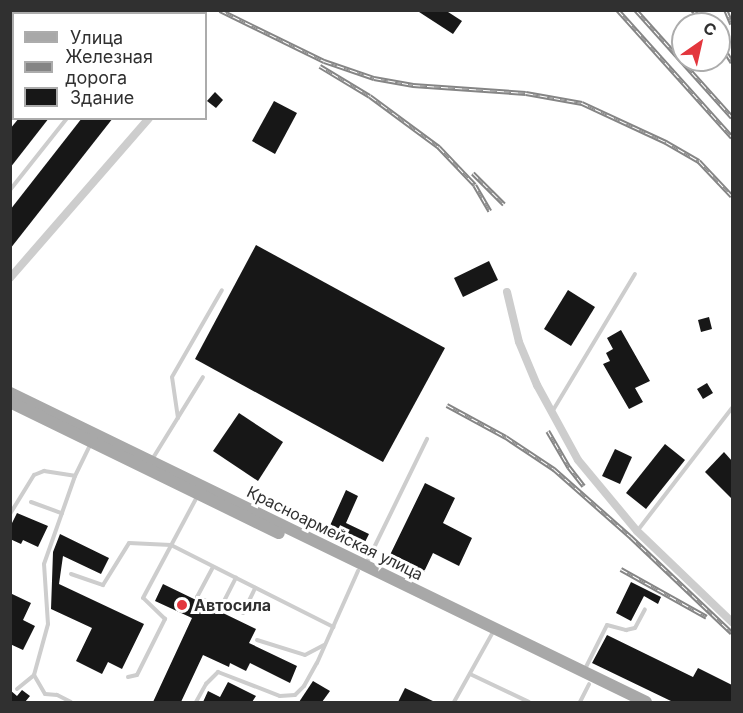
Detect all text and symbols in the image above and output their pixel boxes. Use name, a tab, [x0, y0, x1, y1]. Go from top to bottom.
legend	[12, 12, 207, 120]
north arrow	[671, 12, 731, 72]
text: С	[699, 17, 720, 40]
text: Улица	[70, 27, 123, 48]
text: Железная дорога	[65, 46, 153, 88]
text: Здание	[70, 87, 134, 108]
street label: Красноармейская улица	[244, 482, 426, 584]
place label: Автосила	[194, 595, 271, 615]
marker: Автосила	[175, 598, 189, 612]

